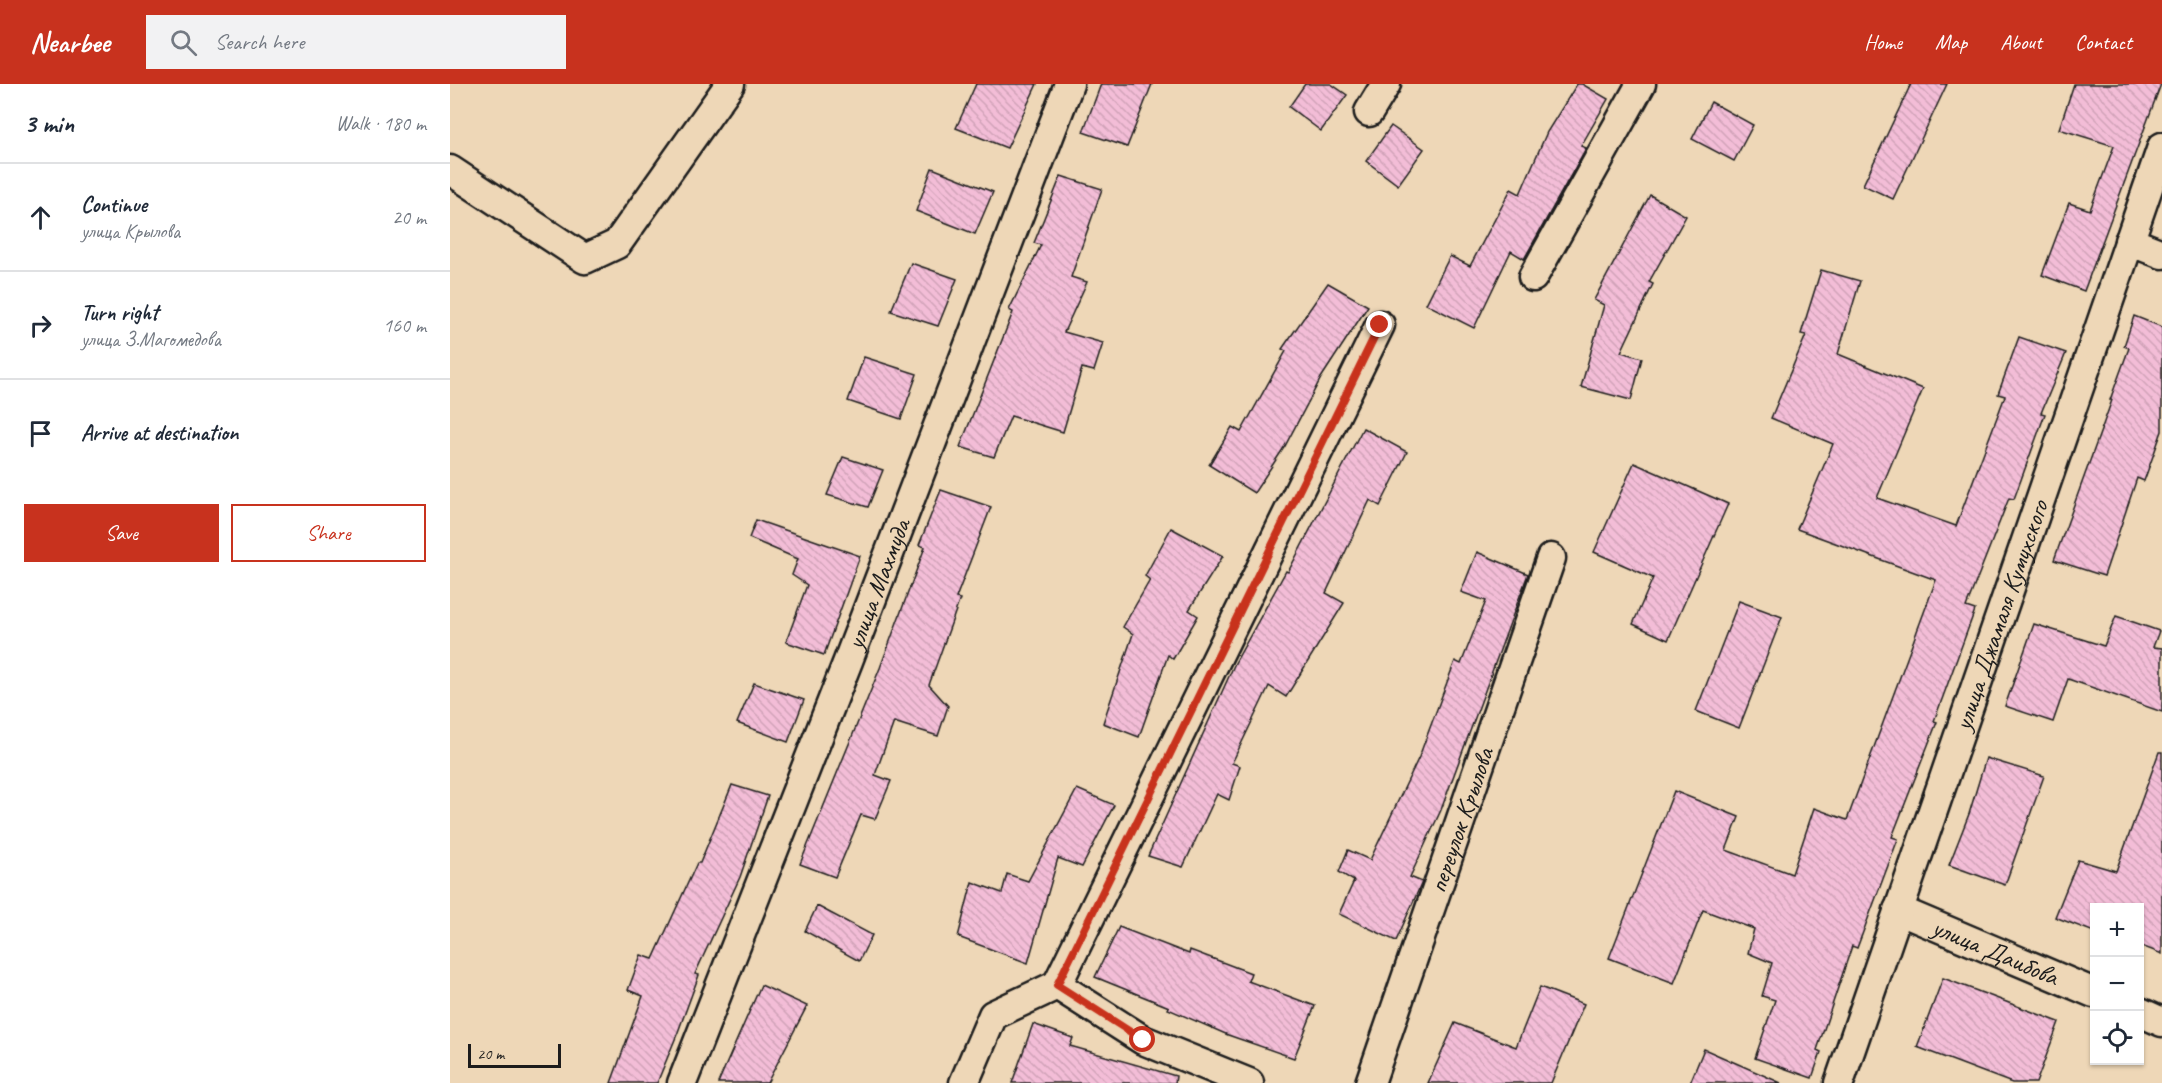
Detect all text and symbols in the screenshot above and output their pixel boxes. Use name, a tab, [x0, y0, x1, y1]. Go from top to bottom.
search box	[146, 15, 566, 69]
text: Nearbee	[30, 25, 110, 60]
icon: search	[167, 26, 200, 59]
text: Search here	[215, 28, 304, 56]
text: Home	[1864, 29, 1902, 55]
text: Map	[1935, 29, 1967, 55]
text: About	[2000, 29, 2042, 55]
text: Contact	[2075, 29, 2132, 55]
text: 3 min	[24, 107, 74, 140]
text: Walk · 180 m	[336, 111, 426, 136]
text: Continue	[81, 191, 147, 219]
icon: ahead	[24, 201, 57, 234]
text: 20 m	[392, 205, 426, 230]
text: улица Крылова	[81, 219, 180, 244]
text: Turn right	[81, 299, 158, 327]
icon: right	[24, 309, 57, 342]
route end	[1366, 311, 1392, 337]
text: 160 m	[383, 313, 426, 338]
text: улица З.Магомедова	[81, 327, 221, 352]
icon: arrive	[24, 417, 57, 450]
text: Arrive at destination	[81, 419, 238, 447]
street label: улица Джамаля Кумухского	[1945, 494, 2056, 736]
button: Save	[24, 504, 219, 562]
button: Share	[231, 504, 426, 562]
street label: улица Махмуда	[837, 512, 918, 656]
street label: переулок Крылова	[1420, 742, 1501, 897]
map controls	[2090, 903, 2144, 1065]
button: +	[2090, 903, 2144, 957]
street label: улица Даибова	[1926, 909, 2065, 993]
button: −	[2090, 957, 2144, 1011]
button: locate	[2090, 1011, 2144, 1065]
route start	[1129, 1026, 1155, 1052]
scale bar	[468, 1041, 561, 1068]
text: 20 m	[477, 1044, 504, 1064]

